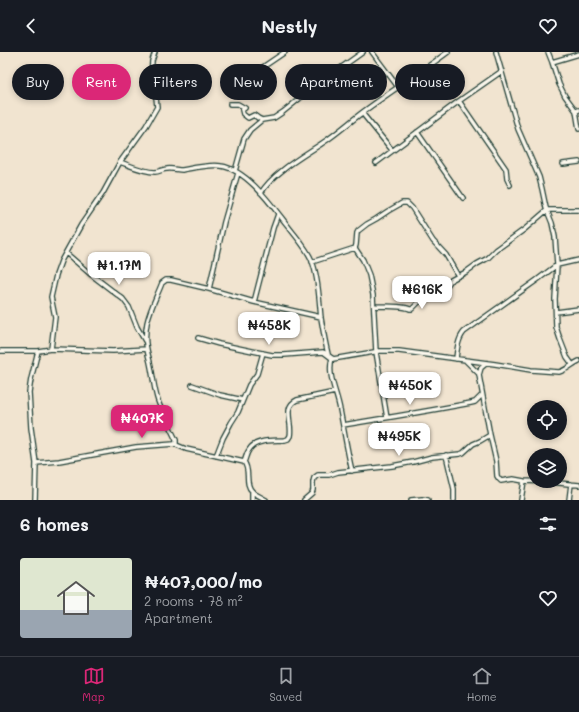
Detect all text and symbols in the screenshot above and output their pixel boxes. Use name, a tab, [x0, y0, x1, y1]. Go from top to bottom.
text: Nestly	[261, 14, 318, 38]
icon: back	[20, 15, 42, 37]
icon: heart	[537, 15, 559, 37]
chip: Buy	[12, 64, 64, 100]
chip: Rent	[72, 64, 131, 100]
chip: Filters	[139, 64, 212, 100]
chip: New	[220, 64, 277, 100]
chip: Apartment	[285, 64, 387, 100]
chip: House	[395, 64, 465, 100]
pin: ₦1.17M	[86, 252, 152, 286]
text: ₦1.17M	[97, 256, 141, 273]
pin: ₦616K	[394, 276, 450, 310]
text: ₦616K	[401, 280, 443, 297]
pin: ₦458K	[241, 312, 297, 346]
text: ₦458K	[247, 316, 291, 333]
pin: ₦450K	[382, 372, 438, 406]
text: ₦450K	[388, 376, 432, 393]
map controls	[527, 400, 567, 488]
button: locate	[527, 400, 567, 440]
pin: ₦407K	[114, 405, 170, 439]
text: ₦407K	[120, 409, 164, 426]
pin: ₦495K	[371, 423, 427, 457]
text: ₦495K	[377, 427, 421, 444]
button: layers	[527, 448, 567, 488]
text: 6 homes	[20, 513, 89, 535]
icon: filters	[537, 513, 559, 535]
text: ₦407,000/mo	[144, 570, 262, 592]
icon: home	[52, 574, 100, 622]
icon: heart	[537, 587, 559, 609]
text: 2 rooms · 78 m²	[144, 592, 243, 609]
text: Apartment	[144, 609, 213, 626]
tab: Map	[82, 665, 105, 704]
tab: Saved	[269, 665, 302, 704]
tab: Home	[467, 665, 497, 704]

